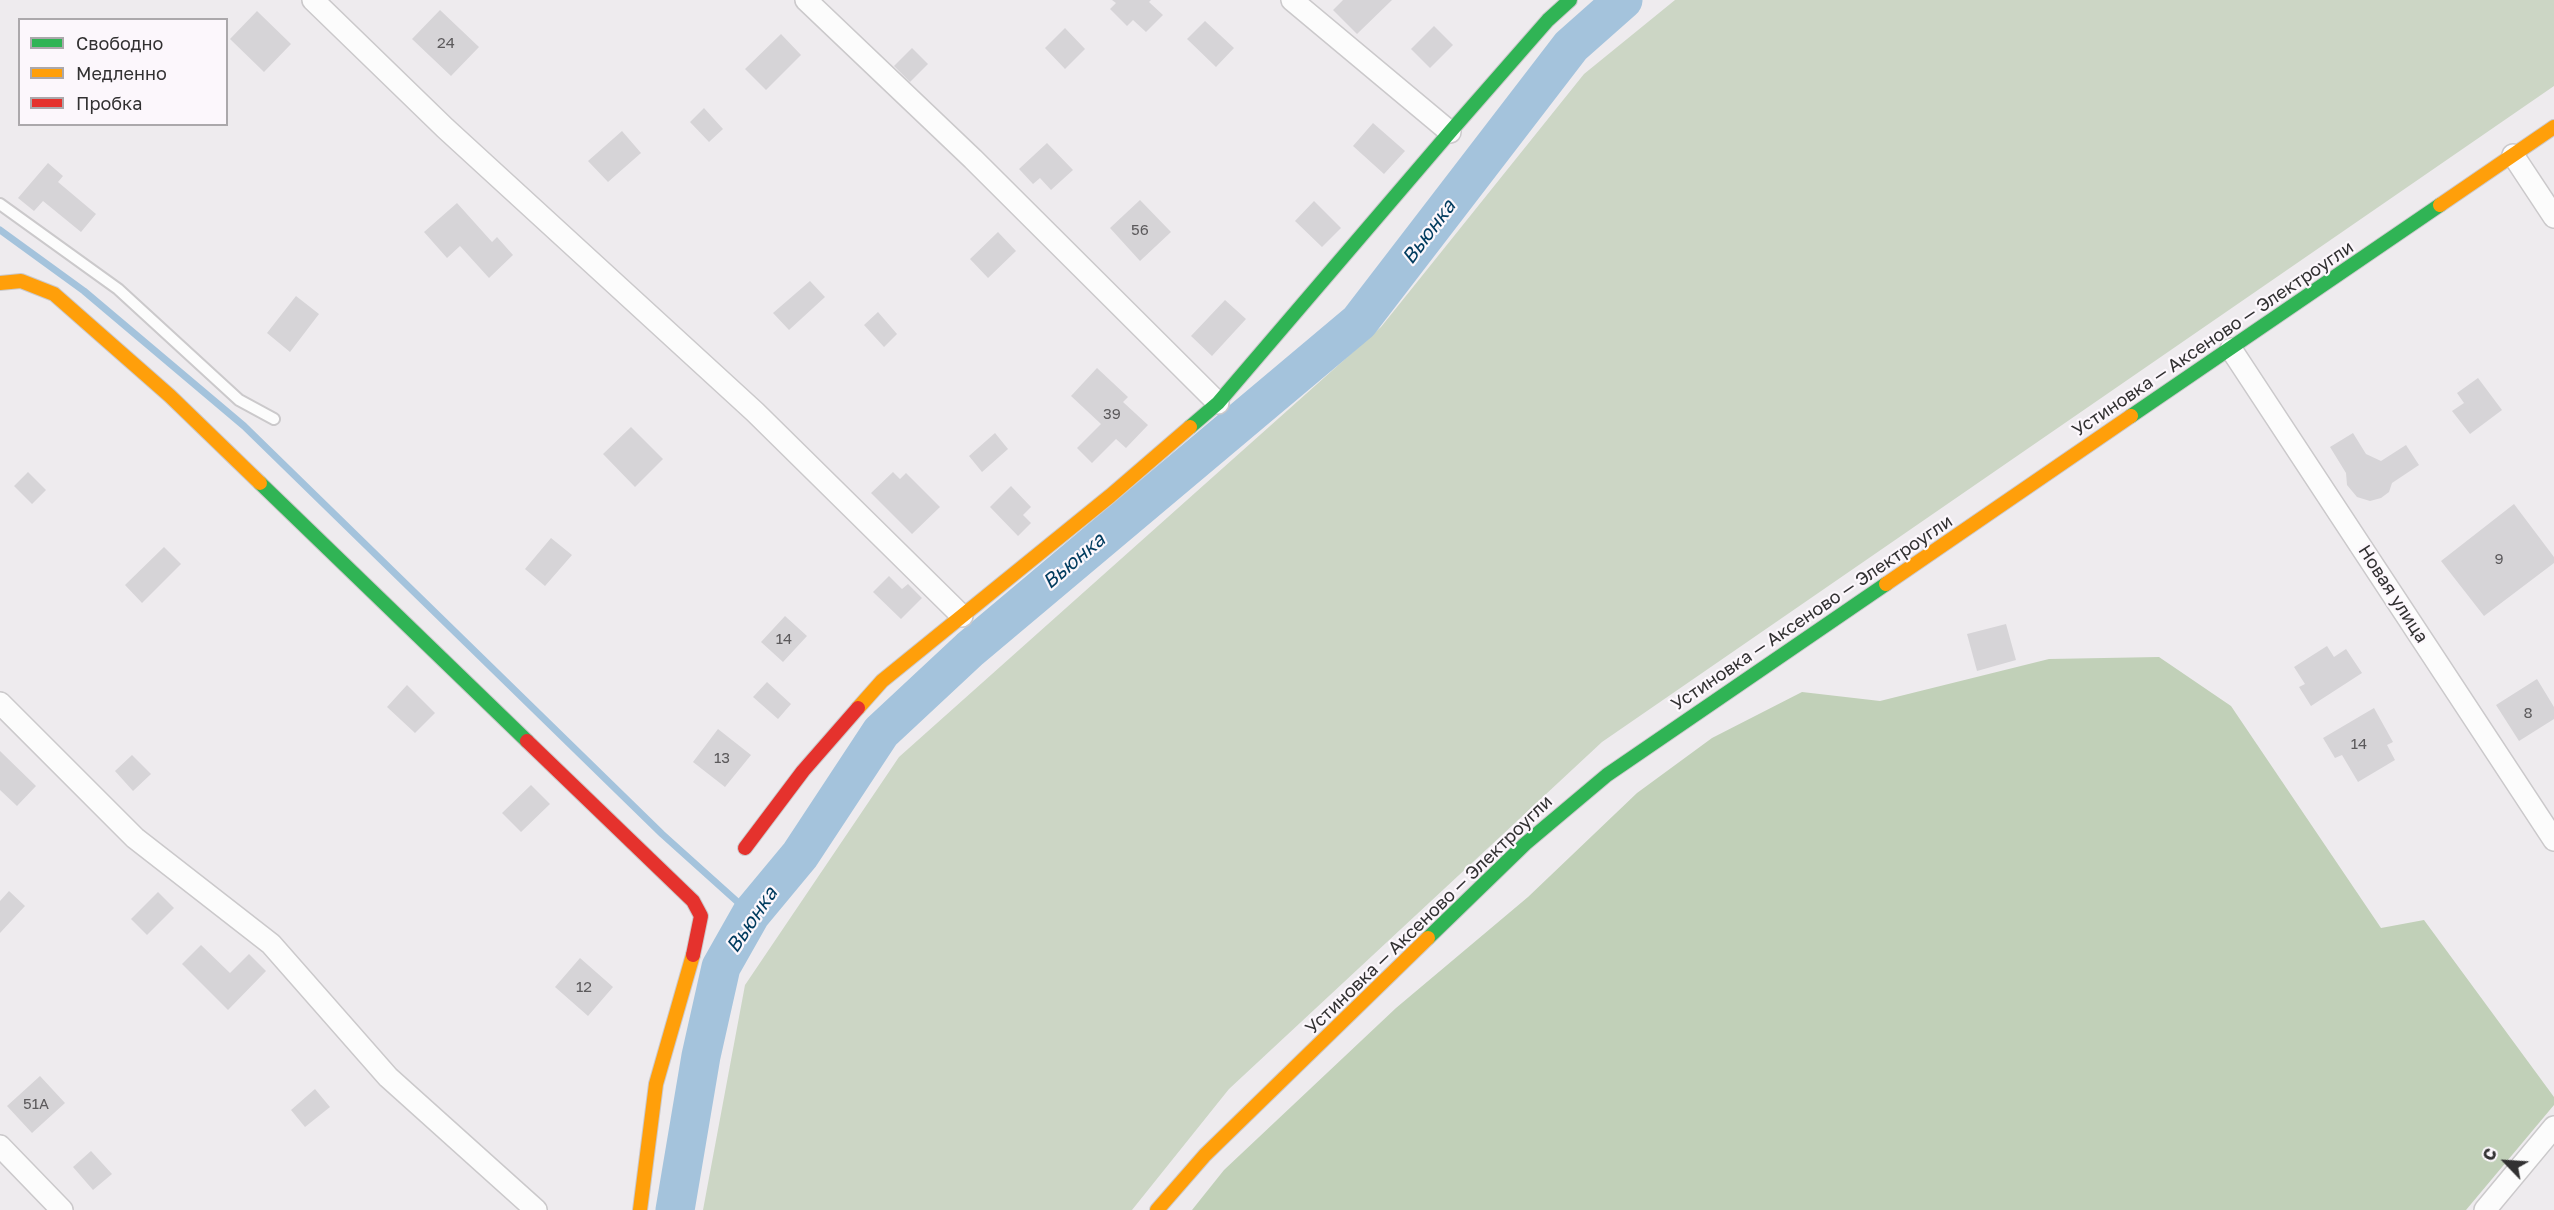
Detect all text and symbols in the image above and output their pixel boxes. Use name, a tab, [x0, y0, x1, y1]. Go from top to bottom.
legend	[18, 18, 228, 126]
text: Свободно	[76, 32, 163, 54]
house number: 24	[437, 34, 455, 52]
text: Медленно	[76, 62, 167, 84]
text: Пробка	[76, 92, 142, 114]
water label: Вьюнка	[1397, 195, 1461, 269]
house number: 56	[1131, 221, 1149, 239]
street label: Устиновка — Аксеново — Электроугли	[2068, 236, 2358, 442]
house number: 39	[1103, 405, 1121, 423]
street label: Устиновка — Аксеново — Электроугли	[1667, 510, 1957, 716]
water label: Вьюнка	[1038, 528, 1110, 594]
street label: Новая улица	[2353, 541, 2433, 647]
house number: 9	[2494, 550, 2504, 568]
house number: 14	[776, 630, 792, 648]
house number: 8	[2523, 704, 2533, 722]
house number: 14	[2351, 735, 2367, 753]
house number: 13	[714, 749, 730, 767]
street label: Устиновка — Аксеново — Электроугли	[1301, 791, 1557, 1039]
water label: Вьюнка	[721, 883, 783, 957]
house number: 12	[576, 978, 592, 996]
house number: 51А	[23, 1095, 49, 1113]
north arrow	[2476, 1132, 2536, 1192]
text: С	[2478, 1145, 2501, 1164]

